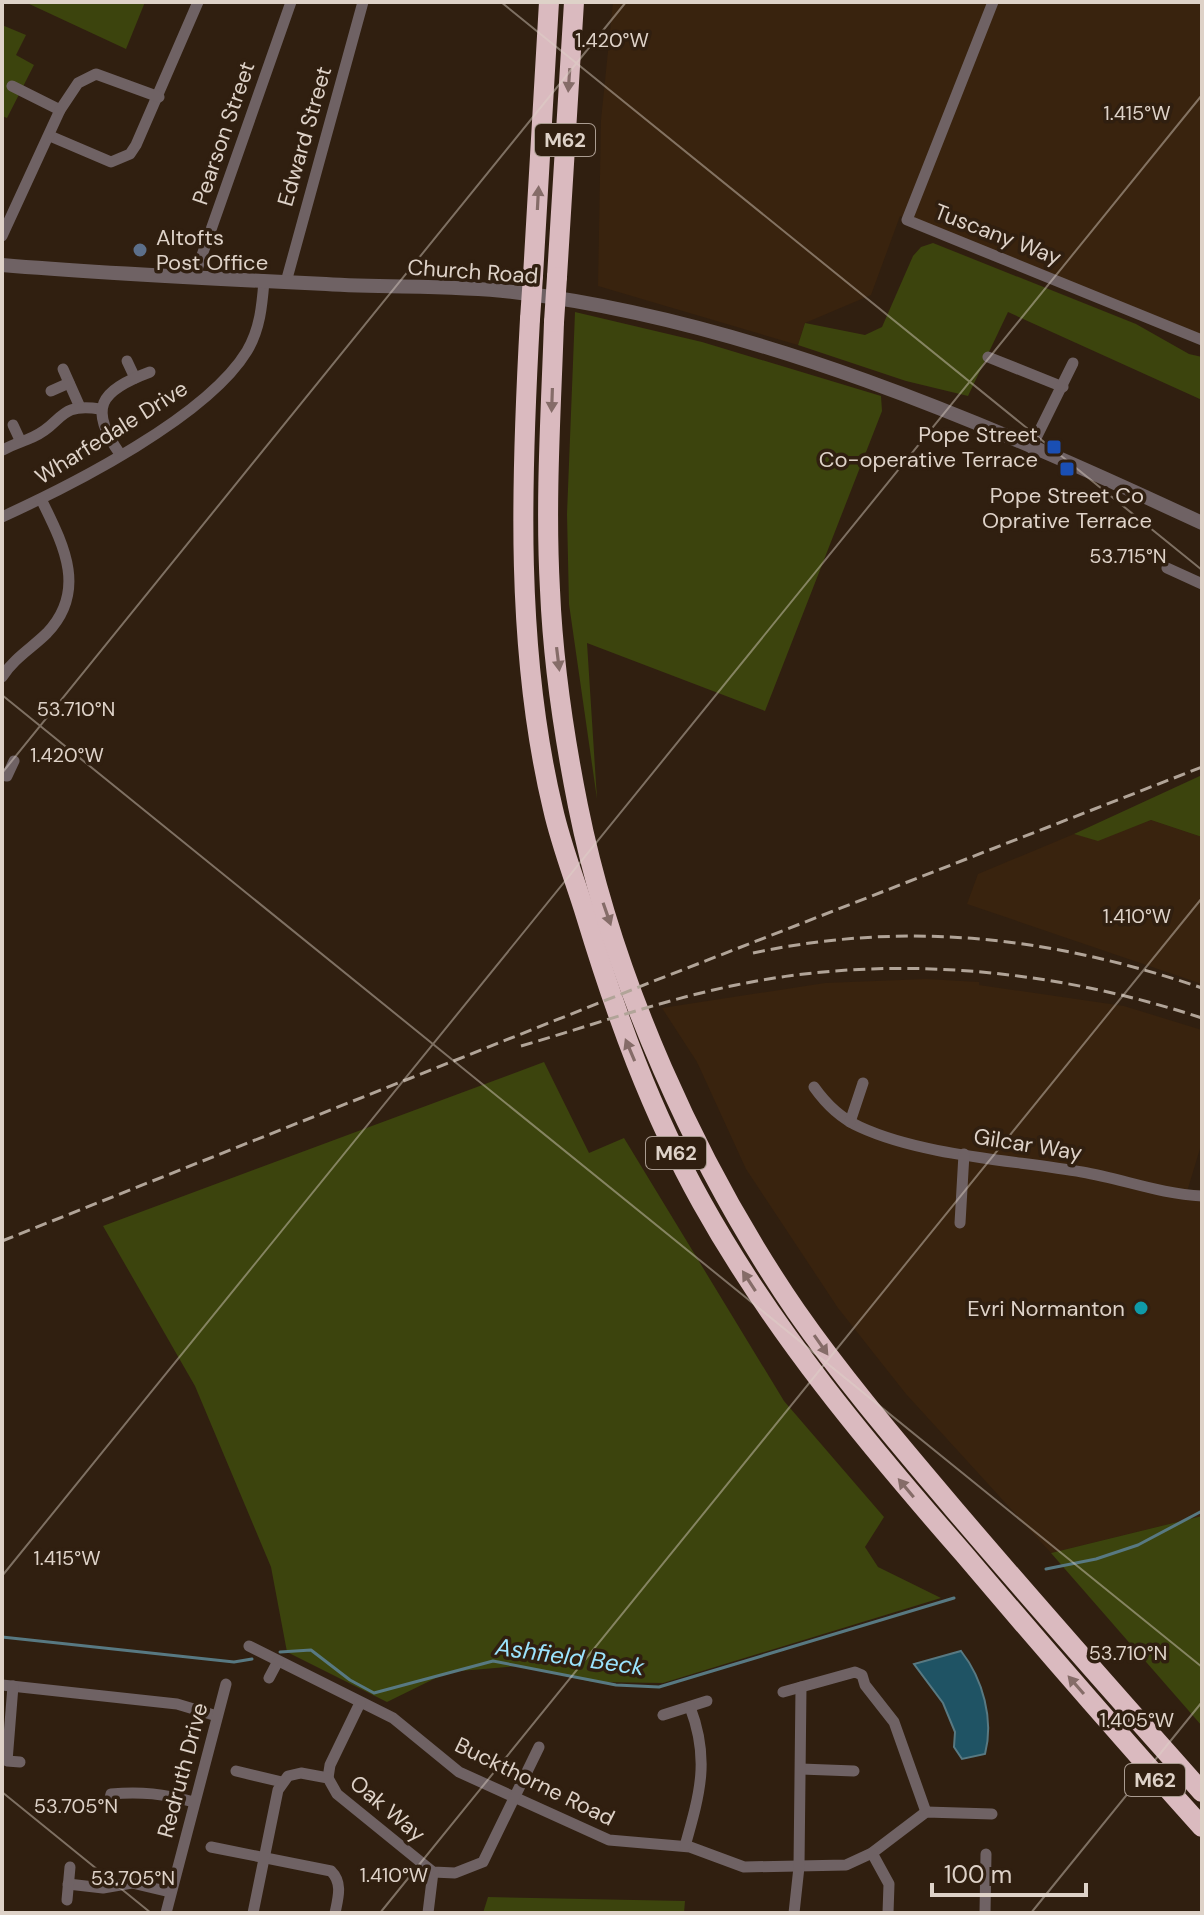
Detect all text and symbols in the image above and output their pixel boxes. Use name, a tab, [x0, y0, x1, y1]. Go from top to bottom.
text: 1.420°W	[575, 27, 649, 53]
street label: Pearson Street	[185, 58, 262, 209]
street label: Edward Street	[271, 63, 338, 209]
one-way arrow	[562, 68, 575, 93]
text: 1.415°W	[1104, 100, 1171, 126]
road number: M62	[535, 124, 595, 156]
one-way arrow	[531, 185, 544, 210]
street label: Tuscany Way	[930, 197, 1066, 272]
place label: Altofts Post Office	[156, 223, 268, 277]
marker: Altofts Post Office	[131, 241, 149, 259]
street label: Church Road	[407, 252, 539, 291]
street label: Wharfedale Drive	[30, 374, 193, 491]
one-way arrow	[545, 388, 558, 413]
place label: Pope Street Co-operative Terrace	[819, 420, 1038, 474]
marker: Pope Street Co-operative Terrace	[1045, 438, 1063, 456]
marker: Pope Street Co Oprative Terrace	[1058, 460, 1076, 478]
place label: Pope Street Co Oprative Terrace	[982, 481, 1152, 535]
text: 53.715°N	[1089, 543, 1167, 569]
one-way arrow	[551, 647, 564, 672]
text: 53.710°N	[37, 696, 115, 722]
text: 1.420°W	[30, 742, 104, 768]
one-way arrow	[601, 902, 613, 926]
text: 1.410°W	[1103, 903, 1171, 929]
one-way arrow	[624, 1038, 637, 1062]
street label: Gilcar Way	[972, 1122, 1084, 1167]
road number: M62	[646, 1137, 706, 1169]
one-way arrow	[742, 1270, 757, 1292]
place label: Evri Normanton	[967, 1294, 1125, 1323]
marker: Evri Normanton	[1132, 1299, 1150, 1317]
one-way arrow	[813, 1335, 828, 1356]
one-way arrow	[898, 1478, 915, 1498]
text: 1.415°W	[34, 1545, 101, 1571]
water label: Ashfield Beck	[493, 1631, 647, 1682]
text: 53.710°N	[1089, 1640, 1167, 1666]
one-way arrow	[1068, 1675, 1085, 1695]
street label: Redruth Drive	[151, 1699, 214, 1841]
text: 1.405°W	[1100, 1707, 1174, 1733]
street label: Buckthorne Road	[450, 1730, 619, 1833]
road number: M62	[1125, 1764, 1185, 1796]
street label: Oak Way	[344, 1768, 431, 1848]
text: 53.705°N	[34, 1793, 118, 1819]
scale bar	[932, 1847, 1086, 1897]
text: 100 m	[944, 1859, 1012, 1890]
text: 1.410°W	[360, 1862, 428, 1888]
text: 53.705°N	[91, 1865, 175, 1891]

